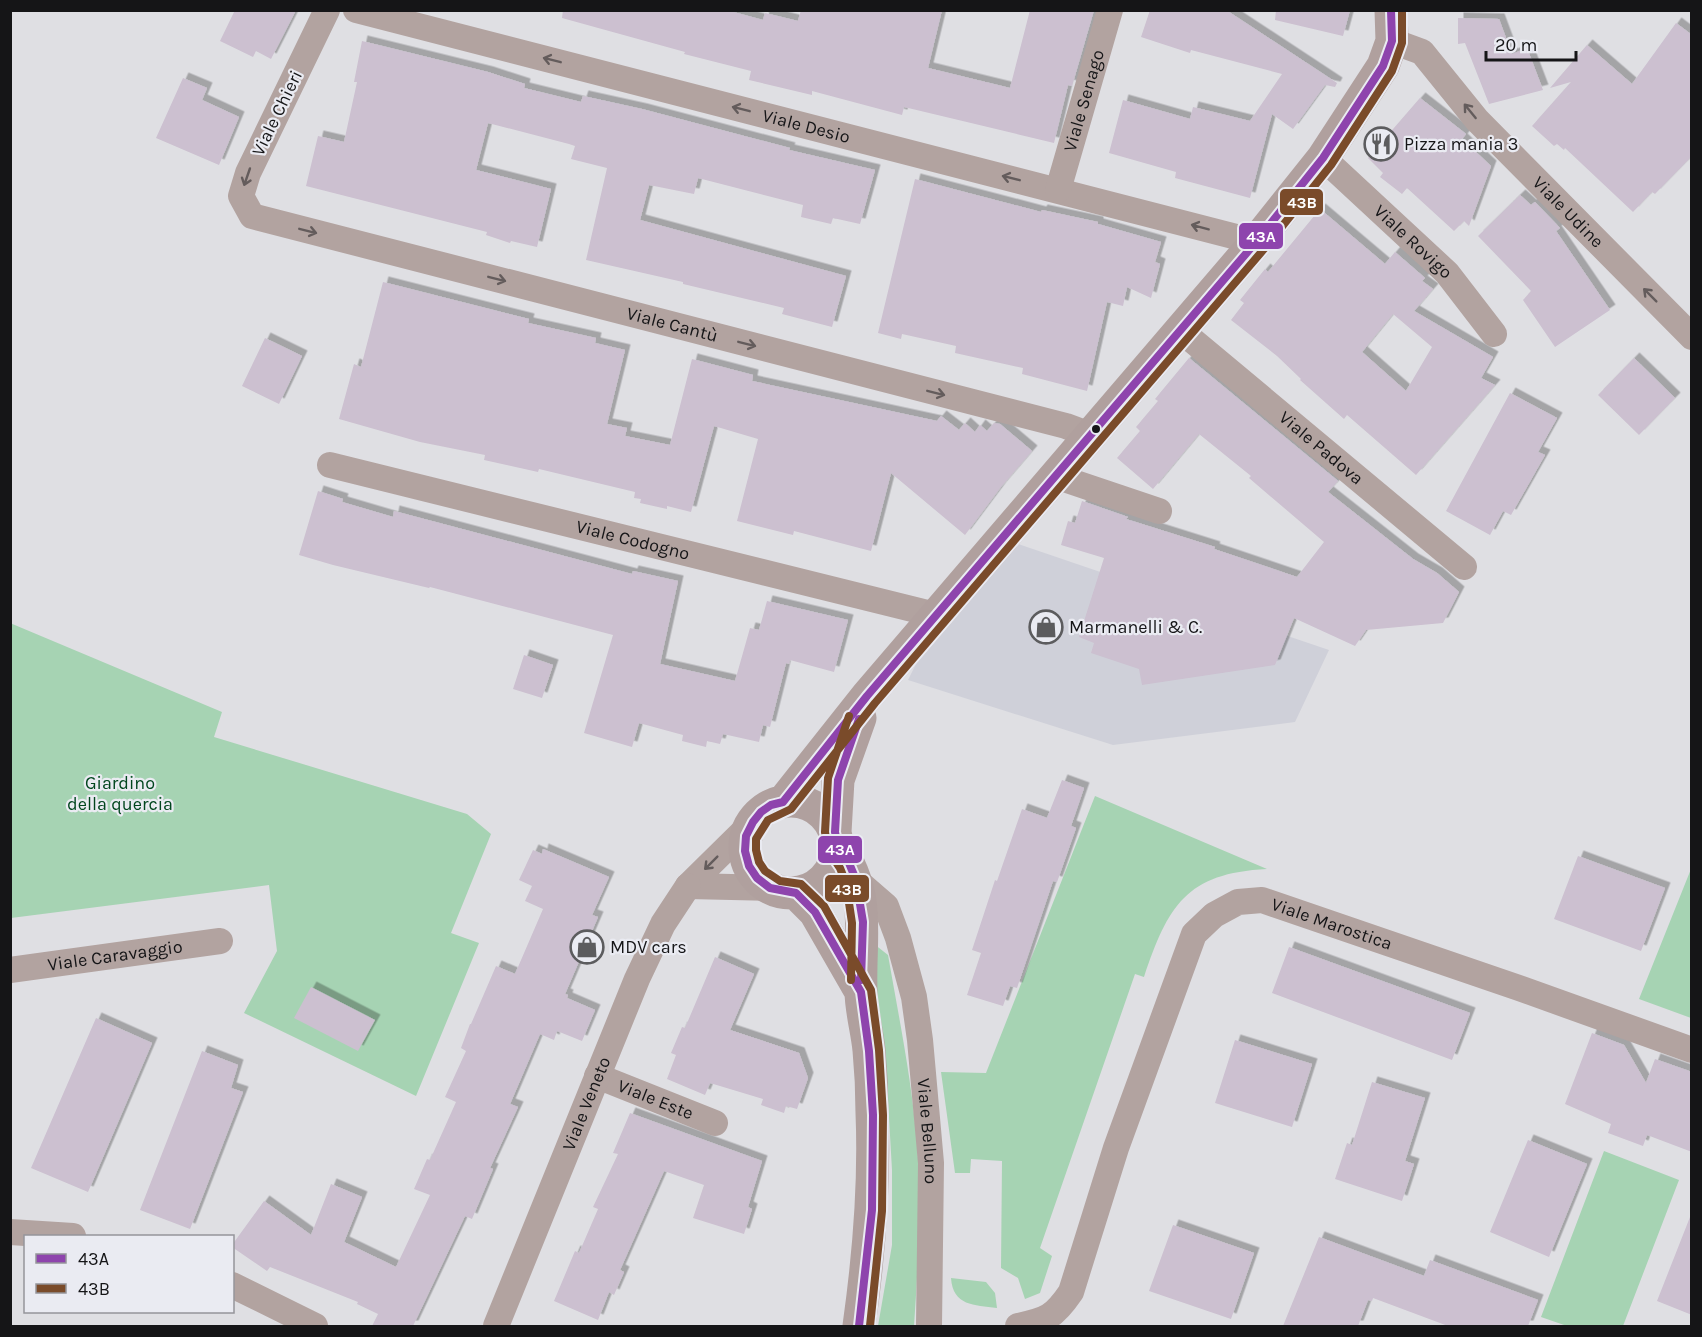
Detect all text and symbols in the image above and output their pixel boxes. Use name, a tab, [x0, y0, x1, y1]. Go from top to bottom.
scale bar	[1486, 24, 1576, 62]
text: 20 m	[1495, 34, 1537, 56]
street label: Viale Senago	[1059, 47, 1109, 154]
one-way arrow	[543, 54, 562, 66]
street label: Viale Chieri	[247, 67, 307, 159]
one-way arrow	[732, 102, 751, 114]
one-way arrow	[1463, 103, 1476, 119]
street label: Viale Desio	[760, 104, 853, 148]
restaurant icon: Pizza mania 3	[1363, 126, 1399, 162]
place label: Pizza mania 3	[1404, 133, 1518, 155]
one-way arrow	[241, 167, 252, 186]
one-way arrow	[1002, 171, 1021, 183]
street label: Viale Udine	[1528, 172, 1608, 252]
line badge: 43B	[1279, 188, 1324, 216]
text: 43B	[1287, 193, 1317, 212]
street label: Viale Rovigo	[1369, 200, 1457, 283]
one-way arrow	[1191, 220, 1210, 232]
line badge: 43A	[1238, 222, 1284, 250]
one-way arrow	[299, 225, 318, 237]
text: 43A	[1246, 227, 1276, 246]
one-way arrow	[487, 274, 506, 286]
one-way arrow	[1643, 288, 1658, 302]
street label: Viale Cantù	[624, 302, 720, 347]
one-way arrow	[737, 338, 756, 350]
one-way arrow	[926, 387, 945, 399]
street label: Viale Padova	[1275, 406, 1368, 489]
unlabelled marker	[1090, 423, 1102, 435]
street label: Viale Codogno	[574, 515, 692, 565]
shop icon: Marmanelli & C.	[1028, 609, 1064, 645]
place label: Marmanelli & C.	[1069, 616, 1202, 638]
park label: Giardino della quercia	[67, 772, 173, 815]
line badge: 43A	[817, 835, 863, 864]
text: 43A	[825, 840, 855, 859]
one-way arrow	[704, 856, 719, 871]
line badge: 43B	[824, 874, 870, 903]
text: 43B	[832, 880, 862, 899]
street label: Viale Marostica	[1268, 893, 1395, 955]
shop icon: MDV cars	[569, 929, 605, 965]
street label: Viale Caravaggio	[46, 935, 184, 976]
place label: MDV cars	[610, 936, 687, 958]
street label: Viale Veneto	[557, 1053, 615, 1154]
street label: Viale Este	[614, 1074, 697, 1124]
street label: Viale Belluno	[912, 1077, 942, 1184]
legend	[24, 1235, 234, 1313]
text: 43A	[78, 1248, 109, 1270]
text: 43B	[78, 1278, 110, 1300]

